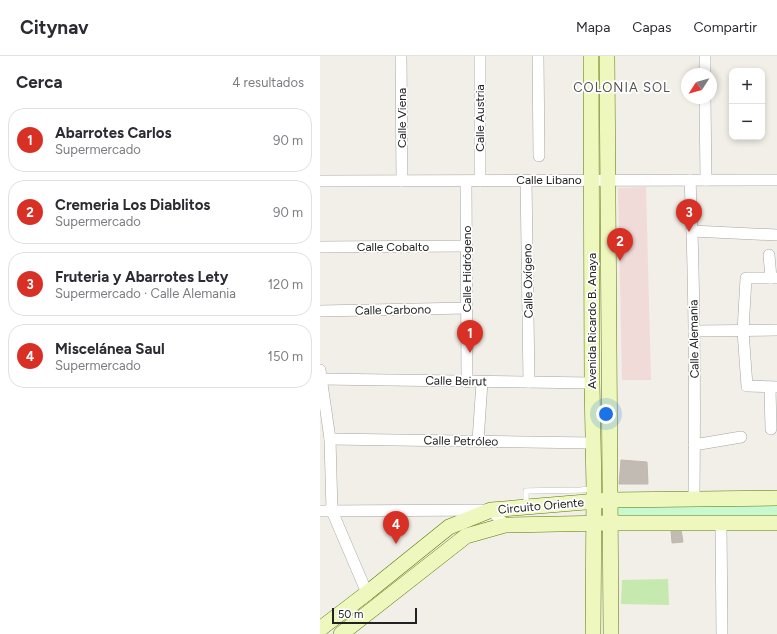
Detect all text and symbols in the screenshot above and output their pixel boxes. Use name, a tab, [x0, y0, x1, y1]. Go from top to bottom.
text: Citynav	[20, 16, 89, 39]
text: Mapa	[576, 19, 610, 36]
text: Capas	[632, 19, 671, 36]
text: Compartir	[693, 19, 757, 36]
north arrow	[681, 68, 717, 104]
map controls	[729, 68, 765, 140]
button: +	[729, 68, 765, 104]
text: Cerca	[16, 72, 63, 92]
text: 4 resultados	[232, 75, 304, 90]
district label: COLONIA SOL	[573, 80, 671, 95]
street label: Calle Austria	[473, 84, 487, 152]
street label: Calle Viena	[395, 88, 409, 148]
button: −	[729, 104, 765, 140]
text: Abarrotes Carlos	[55, 124, 171, 142]
text: 1	[27, 133, 33, 148]
text: 90 m	[273, 133, 303, 148]
text: Supermercado	[55, 142, 141, 157]
street label: Calle Libano	[516, 173, 582, 187]
text: Cremeria Los Diablitos	[55, 196, 210, 214]
pin: 3	[676, 199, 702, 232]
text: 2	[26, 205, 34, 220]
text: 90 m	[273, 205, 303, 220]
text: Supermercado	[55, 214, 141, 229]
street label: Calle Hidrógeno	[460, 226, 474, 312]
pin: 2	[607, 228, 633, 261]
street label: Calle Cobalto	[357, 240, 429, 254]
street label: Calle Oxígeno	[520, 244, 536, 318]
street label: Avenida Ricardo B. Anaya	[585, 253, 599, 389]
text: Fruteria y Abarrotes Lety	[55, 268, 229, 286]
text: 3	[26, 277, 34, 292]
text: 120 m	[268, 277, 303, 292]
text: Supermercado · Calle Alemania	[55, 286, 236, 301]
street label: Calle Alemania	[686, 299, 702, 379]
street label: Calle Carbono	[355, 302, 431, 318]
pin: 1	[457, 320, 483, 353]
text: Miscelánea Saul	[55, 340, 165, 358]
text: 4	[26, 349, 34, 364]
text: 150 m	[268, 349, 303, 364]
text: Supermercado	[55, 358, 141, 373]
street label: Calle Beirut	[425, 373, 487, 389]
your location	[596, 404, 616, 424]
street label: Calle Petróleo	[424, 433, 498, 449]
street label: Circuito Oriente	[497, 495, 585, 517]
pin: 4	[383, 511, 409, 544]
scale bar	[332, 606, 417, 625]
text: 50 m	[338, 608, 363, 621]

